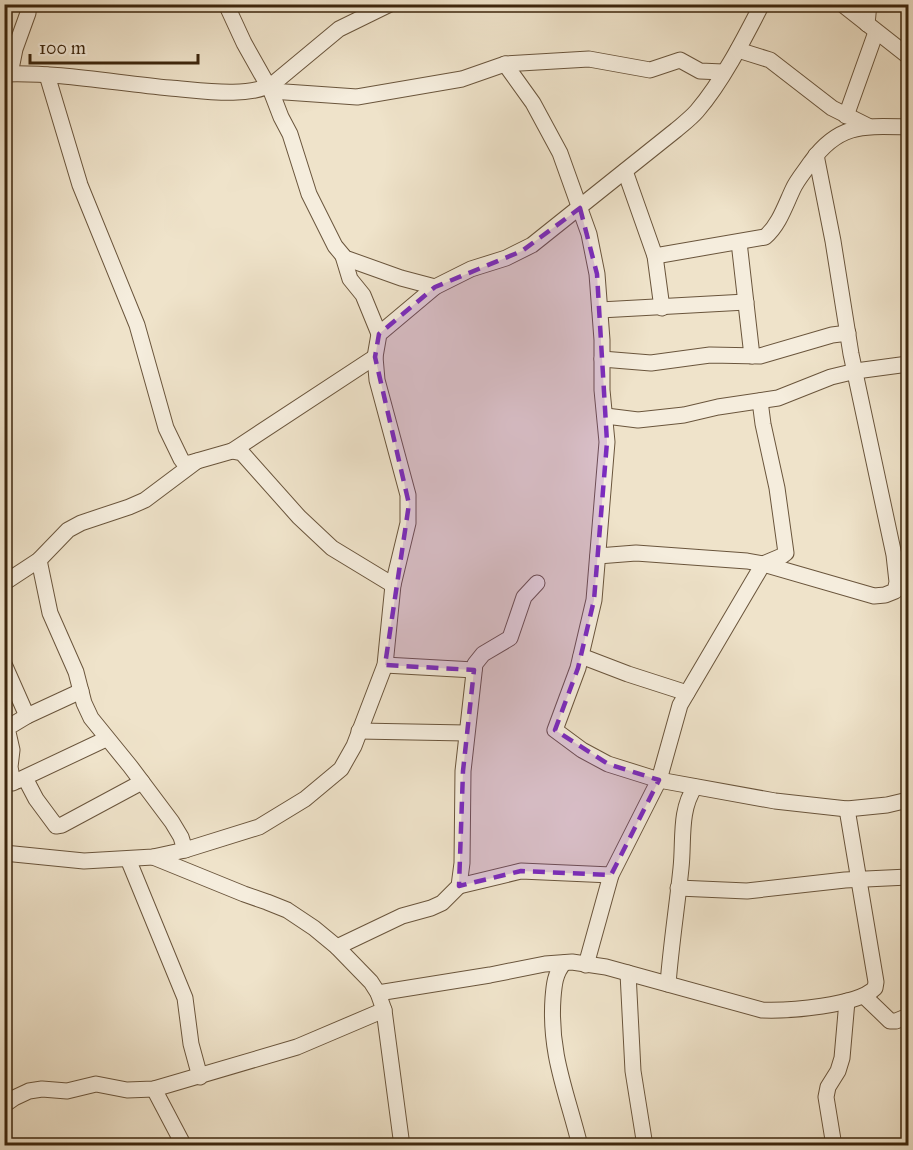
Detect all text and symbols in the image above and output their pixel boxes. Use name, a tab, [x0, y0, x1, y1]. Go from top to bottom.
scale bar	[30, 27, 198, 65]
text: 100 m	[39, 37, 86, 59]

